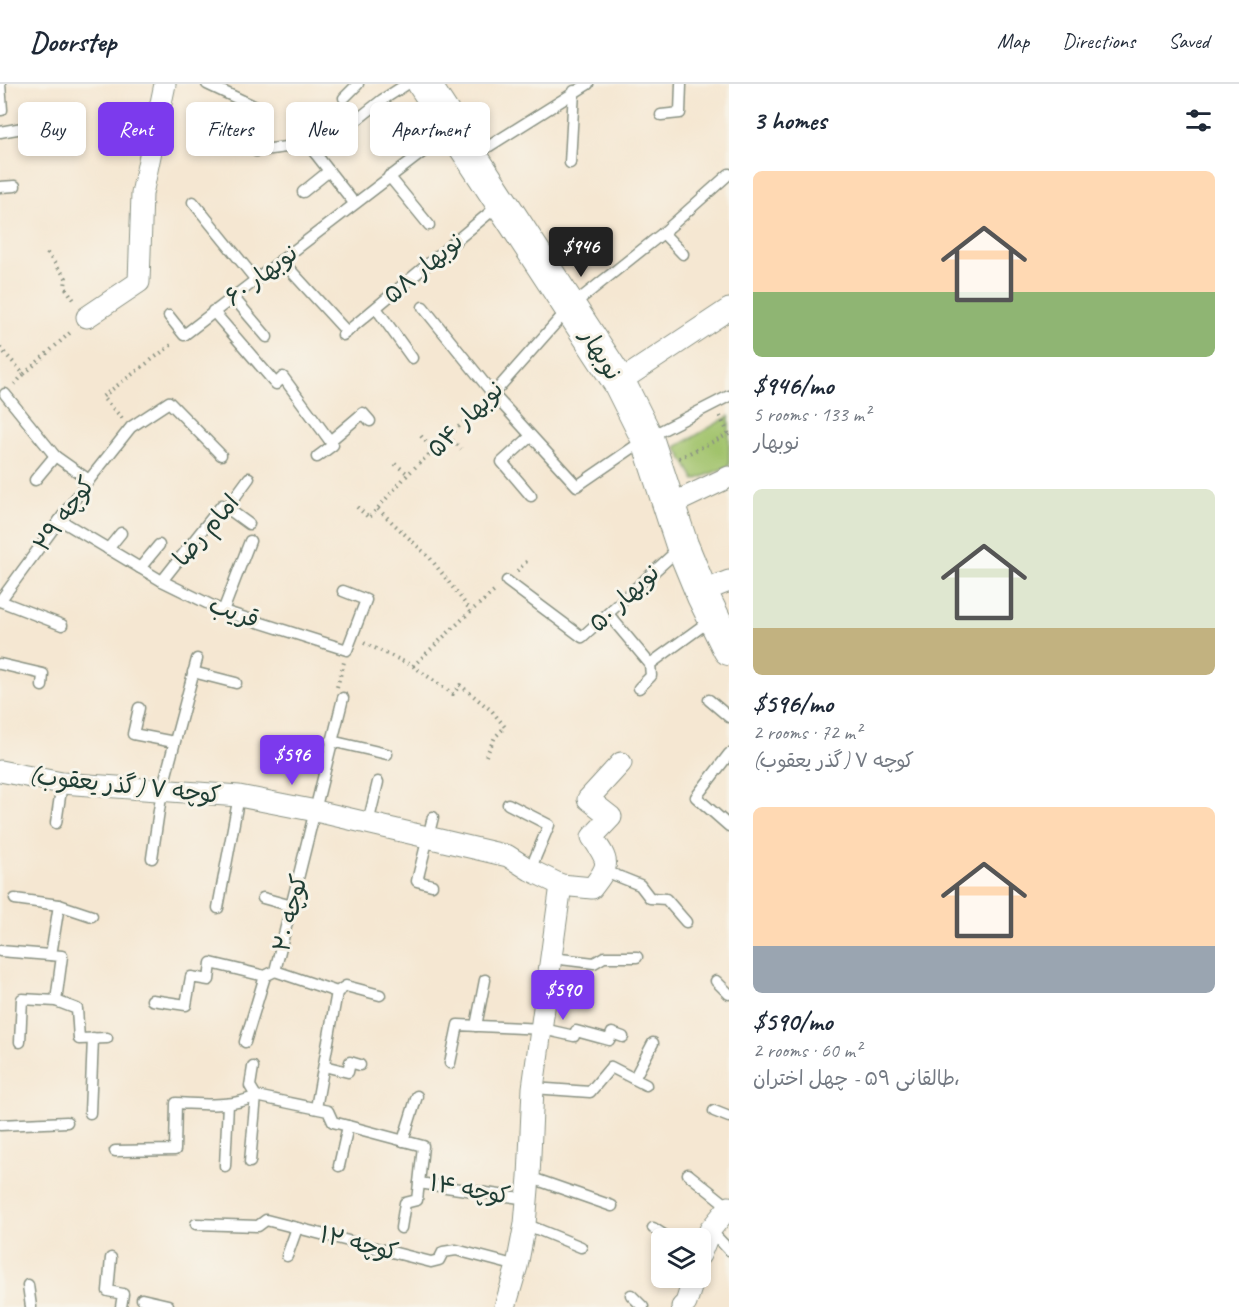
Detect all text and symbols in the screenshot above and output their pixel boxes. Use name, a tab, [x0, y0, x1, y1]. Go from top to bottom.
text: Doorstep	[30, 24, 116, 59]
text: Map	[997, 28, 1029, 54]
text: Directions	[1062, 28, 1135, 54]
text: Saved	[1168, 28, 1209, 54]
chip: Buy	[18, 102, 86, 156]
chip: Rent	[98, 102, 174, 156]
chip: Filters	[186, 102, 274, 156]
chip: New	[286, 102, 358, 156]
chip: Apartment	[370, 102, 490, 156]
text: 3 homes	[753, 104, 826, 137]
icon: filters	[1182, 104, 1215, 137]
icon: home	[930, 210, 1038, 318]
street label: نوبهار ۵۸	[377, 226, 469, 310]
pin: $946	[545, 227, 617, 278]
text: $946	[563, 234, 599, 259]
street label: نوبهار ۶۰	[218, 238, 304, 312]
street label: نوبهار	[573, 322, 628, 386]
text: $946/mo	[753, 369, 833, 402]
street label: نوبهار ۵۴	[420, 374, 510, 464]
text: 5 rooms · 133 m²	[753, 402, 870, 427]
text: نوبهار	[753, 430, 799, 455]
street label: کوچه ۲۹	[27, 470, 101, 558]
street label: امام رضا	[166, 488, 248, 574]
icon: home	[930, 528, 1038, 636]
street label: نوبهار ۵۰	[582, 558, 666, 638]
street label: قریب	[205, 589, 263, 635]
text: $596/mo	[753, 687, 833, 720]
text: 2 rooms · 72 m²	[753, 720, 861, 745]
pin: $596	[256, 735, 328, 786]
text: $596	[274, 742, 310, 767]
text: کوچه ۷ (گذر یعقوب)	[753, 748, 914, 773]
street label: کوچه ۷ (گذر یعقوب)	[27, 760, 223, 810]
icon: home	[930, 846, 1038, 954]
street label: کوچه ۲۰	[266, 871, 314, 955]
pin: $590	[527, 970, 599, 1021]
text: $590	[545, 977, 581, 1002]
text: $590/mo	[753, 1005, 832, 1038]
text: 2 rooms · 60 m²	[753, 1038, 861, 1063]
text: طالقانی ۵۹ - چهل اختران،	[753, 1066, 960, 1091]
street label: کوچه ۱۴	[427, 1167, 513, 1211]
street label: کوچه ۱۲	[317, 1219, 401, 1267]
map controls	[651, 1228, 711, 1288]
button: layers	[651, 1228, 711, 1288]

